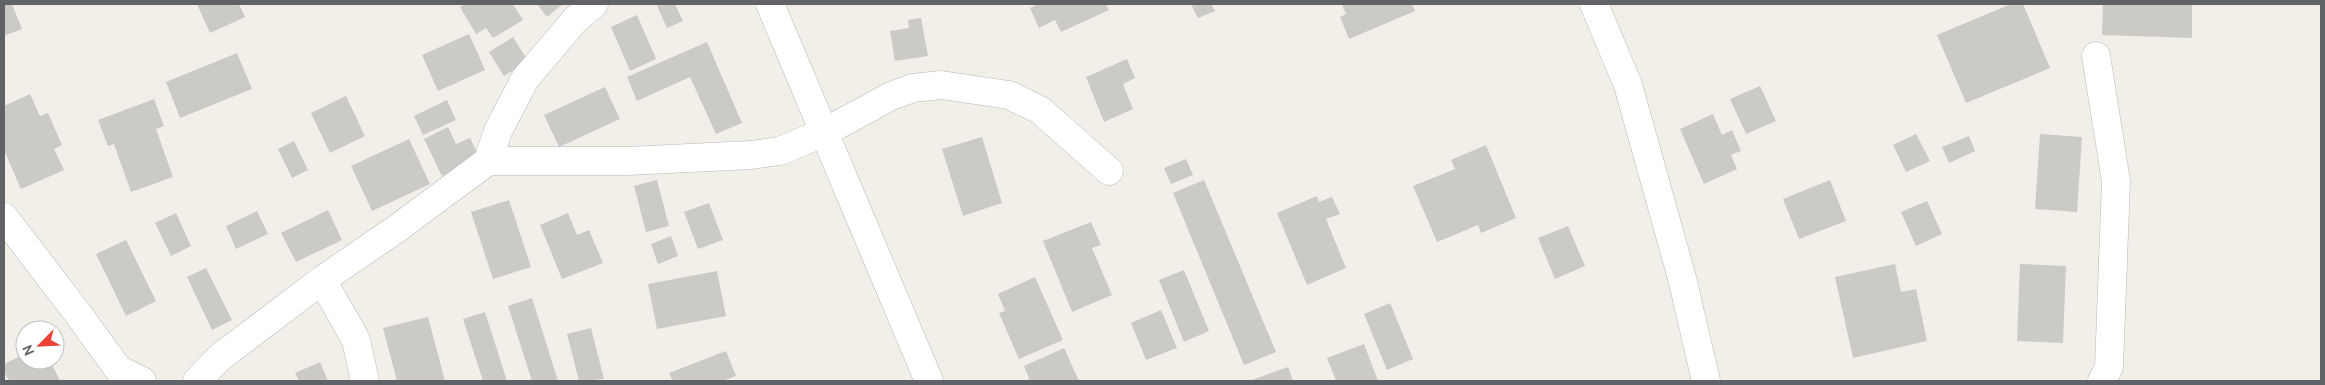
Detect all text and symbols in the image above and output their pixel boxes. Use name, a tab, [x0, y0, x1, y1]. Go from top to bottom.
north arrow	[15, 320, 65, 370]
text: N	[18, 342, 38, 358]

